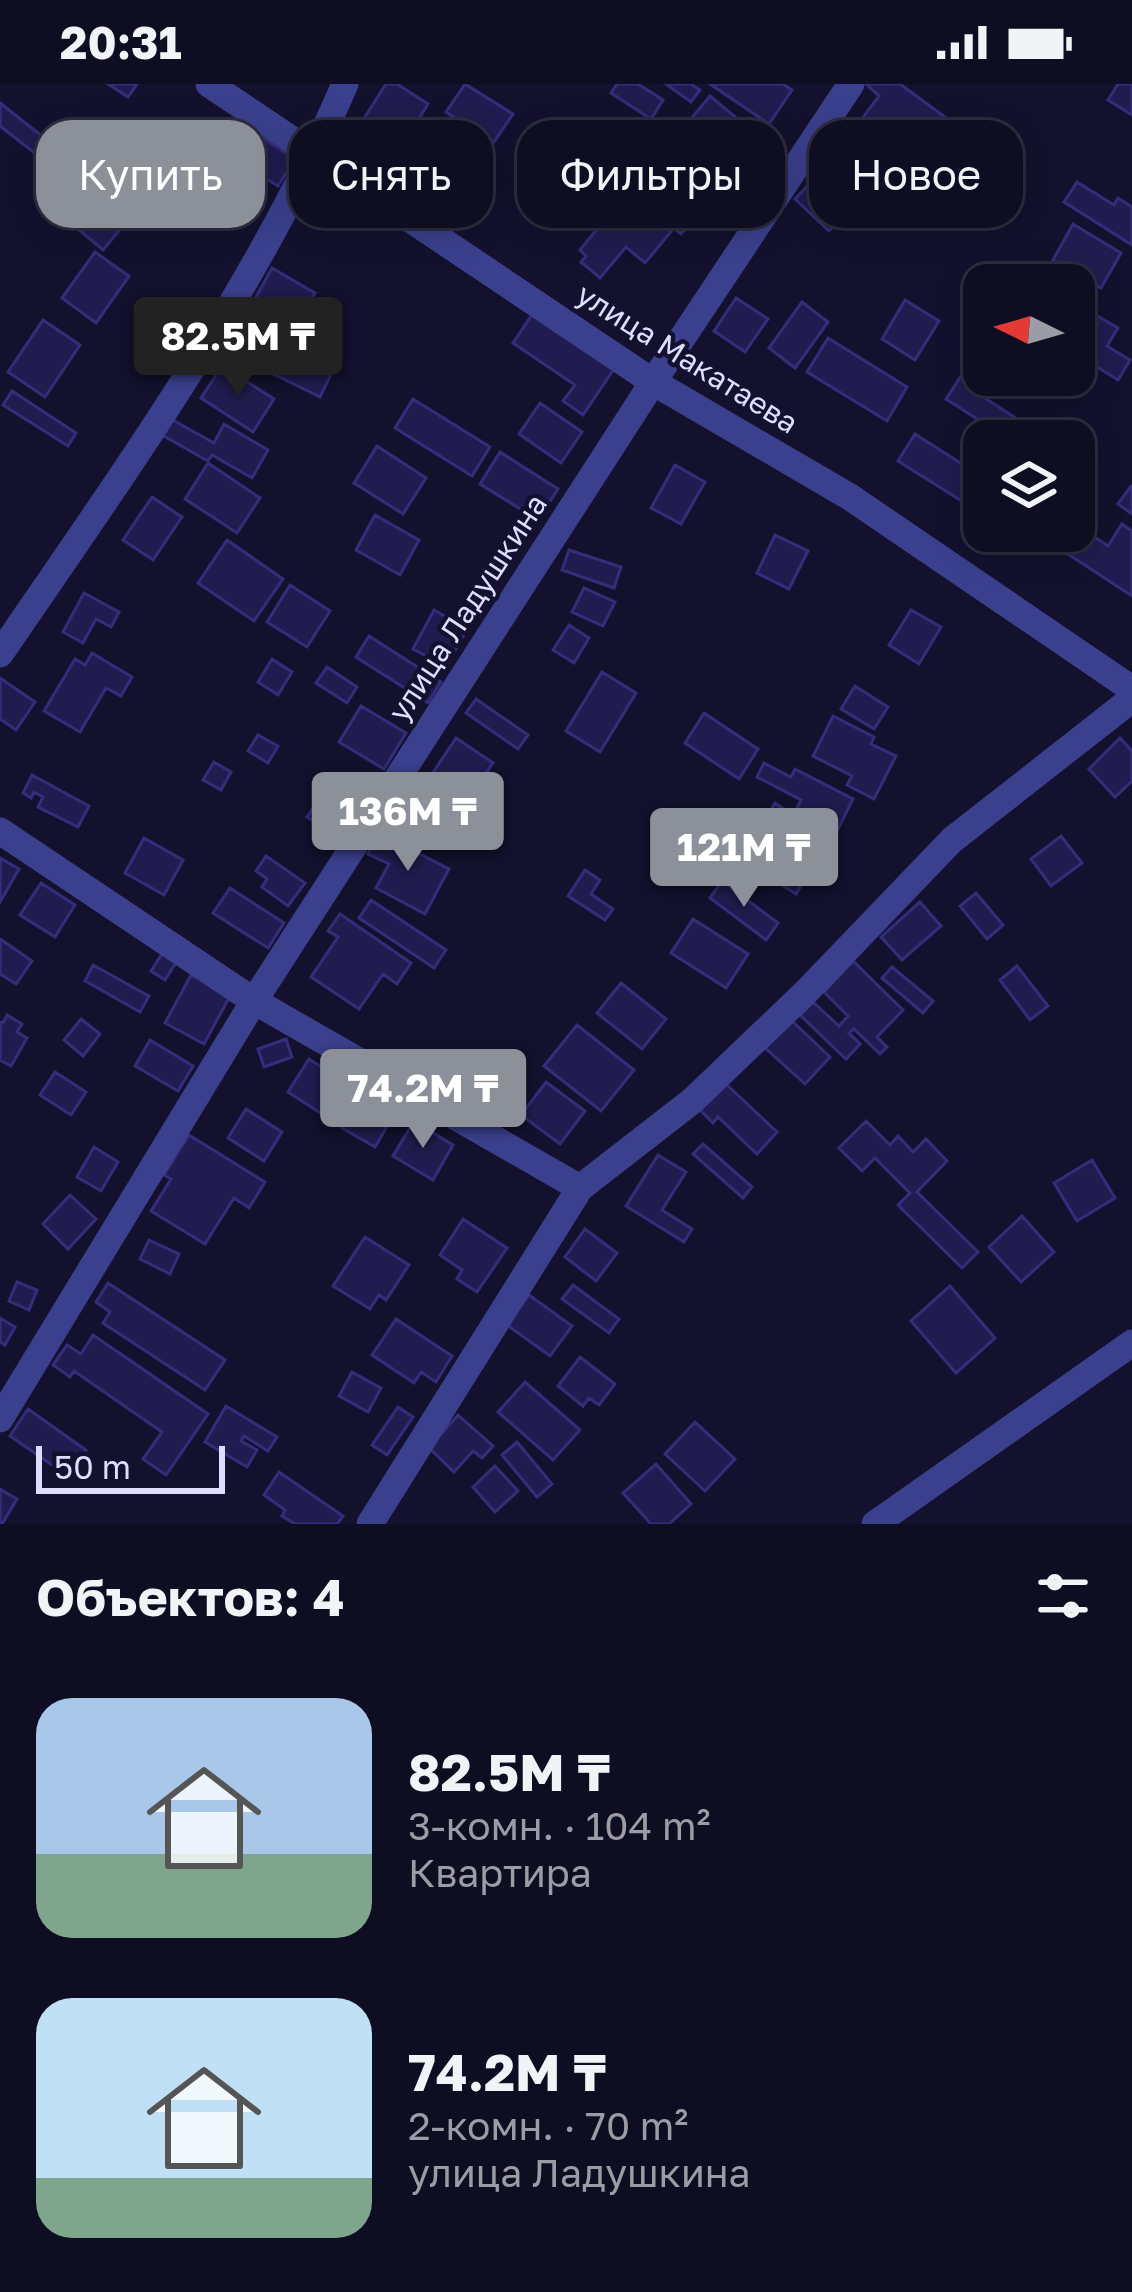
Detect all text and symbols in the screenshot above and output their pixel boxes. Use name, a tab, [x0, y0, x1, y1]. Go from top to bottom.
text: 20:31	[60, 15, 182, 69]
chip: Купить	[36, 120, 265, 228]
chip: Снять	[289, 120, 493, 228]
chip: Фильтры	[517, 120, 785, 228]
chip: Новое	[809, 120, 1023, 228]
north arrow	[963, 264, 1095, 396]
map controls	[963, 264, 1095, 552]
street label: улица Макатаева	[570, 276, 805, 441]
pin: 82.5M ₸	[127, 297, 349, 399]
text: 82.5M ₸	[161, 312, 315, 359]
button: layers	[963, 420, 1095, 552]
street label: улица Ладушкина	[380, 487, 554, 728]
pin: 136M ₸	[310, 772, 506, 874]
text: 136M ₸	[339, 787, 477, 834]
pin: 121M ₸	[646, 808, 842, 910]
text: 121M ₸	[677, 823, 811, 870]
pin: 74.2M ₸	[312, 1049, 534, 1151]
text: 74.2M ₸	[347, 1064, 499, 1111]
scale bar	[36, 1440, 225, 1493]
text: 50 m	[54, 1447, 131, 1486]
icon: filters	[1030, 1563, 1096, 1629]
text: Объектов: 4	[36, 1566, 345, 1627]
text: 82.5M ₸	[408, 1741, 610, 1802]
icon: home	[132, 1746, 276, 1890]
text: 3-комн. · 104 m²	[408, 1802, 711, 1849]
text: Квартира	[408, 1849, 592, 1896]
text: 74.2M ₸	[408, 2041, 606, 2102]
icon: home	[132, 2046, 276, 2190]
text: 2-комн. · 70 m²	[408, 2102, 688, 2149]
text: улица Ладушкина	[408, 2149, 751, 2196]

